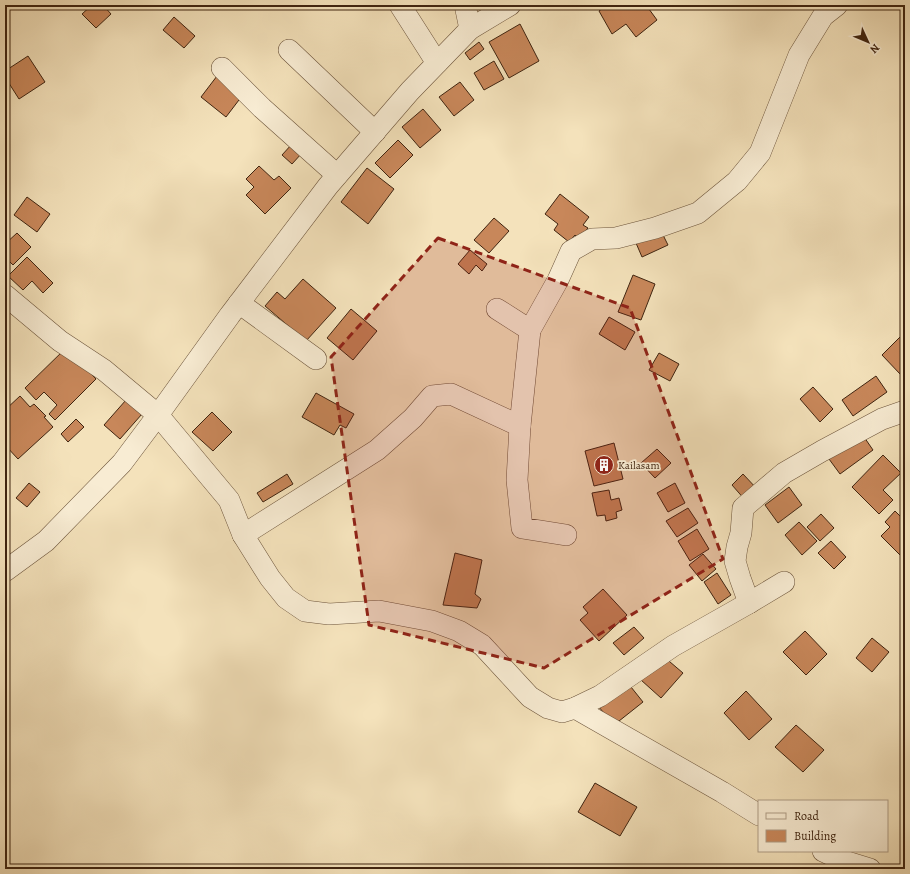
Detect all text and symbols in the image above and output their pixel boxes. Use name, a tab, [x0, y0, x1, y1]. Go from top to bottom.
north arrow	[848, 22, 888, 62]
text: N	[867, 41, 883, 57]
building icon: Kailasam	[593, 454, 615, 476]
place label: Kailasam	[618, 458, 660, 473]
legend	[758, 800, 888, 852]
text: Road	[794, 808, 820, 824]
text: Building	[794, 828, 836, 844]

